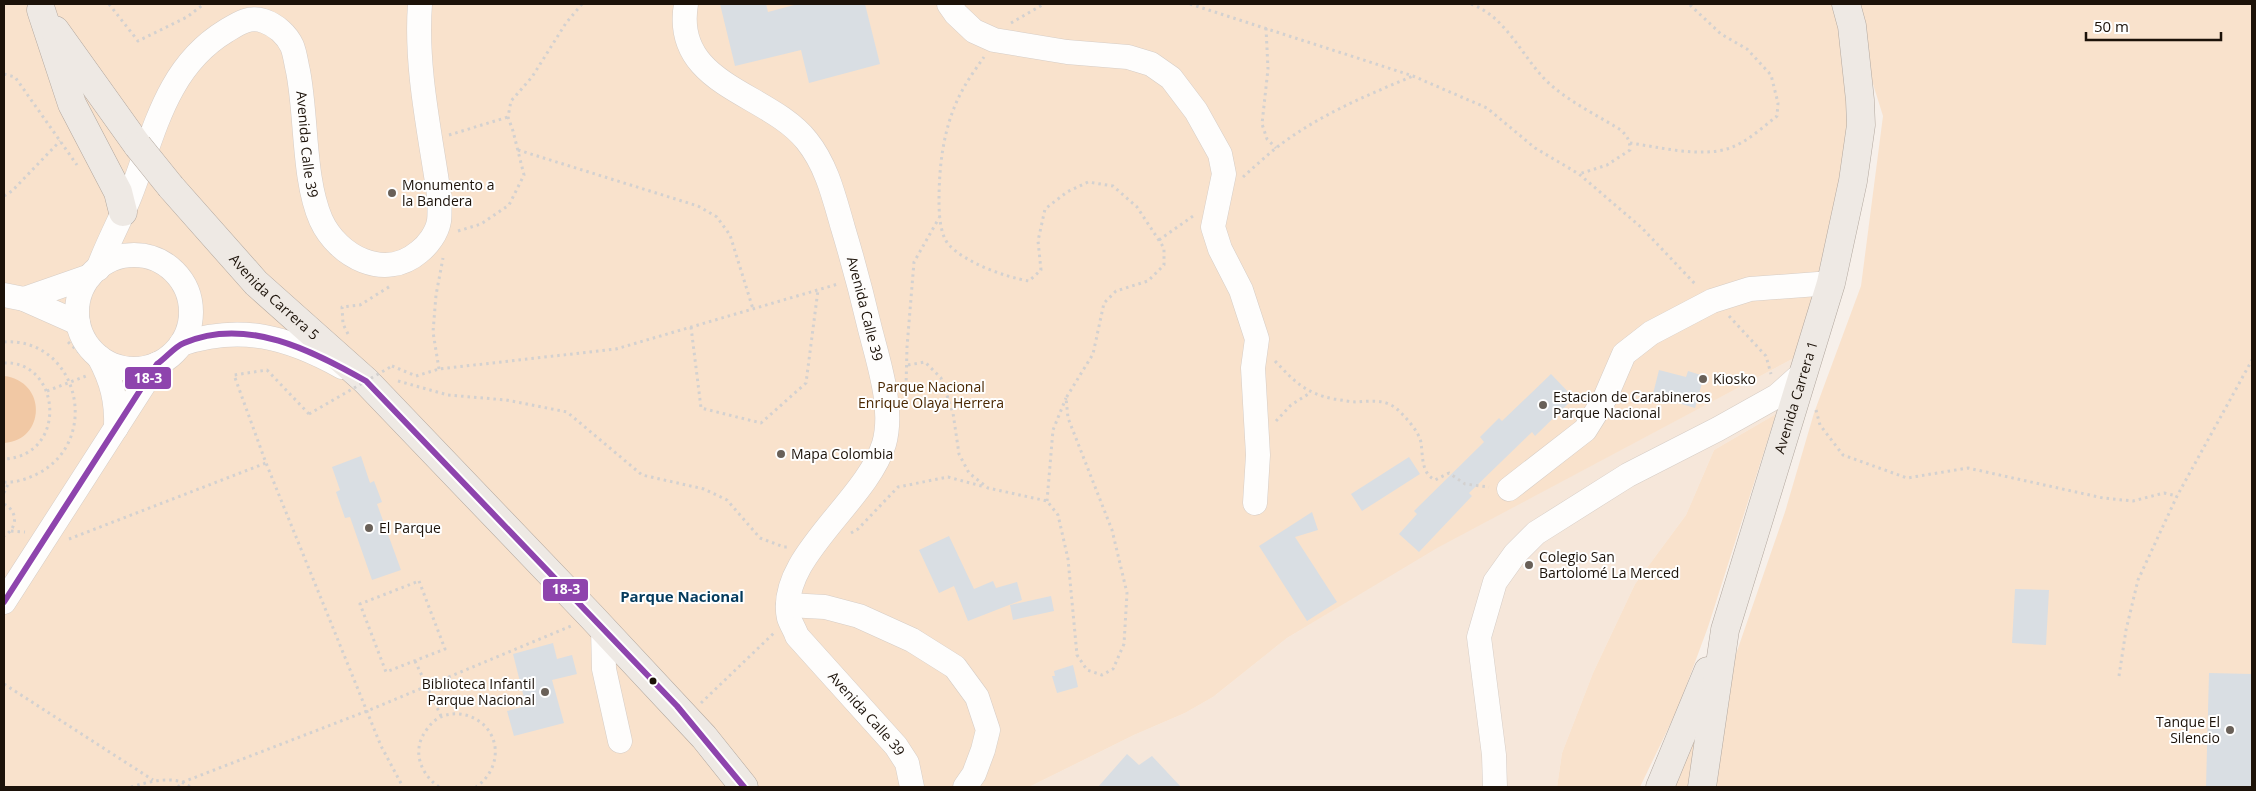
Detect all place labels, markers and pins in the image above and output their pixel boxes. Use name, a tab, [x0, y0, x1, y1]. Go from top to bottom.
place label: Monumento a la Bandera	[402, 175, 494, 210]
marker: Monumento a la Bandera	[386, 187, 398, 199]
place label: Kiosko	[1713, 369, 1756, 388]
marker: Kiosko	[1697, 373, 1709, 385]
place label: Estacion de Carabineros Parque Nacional	[1553, 387, 1711, 422]
marker: Estacion de Carabineros Parque Nacional	[1537, 399, 1549, 411]
place label: Mapa Colombia	[791, 444, 893, 463]
marker: Mapa Colombia	[775, 448, 787, 460]
place label: El Parque	[379, 518, 441, 537]
marker: El Parque	[363, 522, 375, 534]
place label: Colegio San Bartolomé La Merced	[1539, 547, 1679, 582]
marker: Colegio San Bartolomé La Merced	[1523, 559, 1535, 571]
place label: Biblioteca Infantil Parque Nacional	[422, 674, 535, 709]
unlabelled marker	[648, 676, 658, 686]
marker: Biblioteca Infantil Parque Nacional	[539, 686, 551, 698]
place label: Tanque El Silencio	[2156, 712, 2220, 747]
marker: Tanque El Silencio	[2224, 724, 2236, 736]

